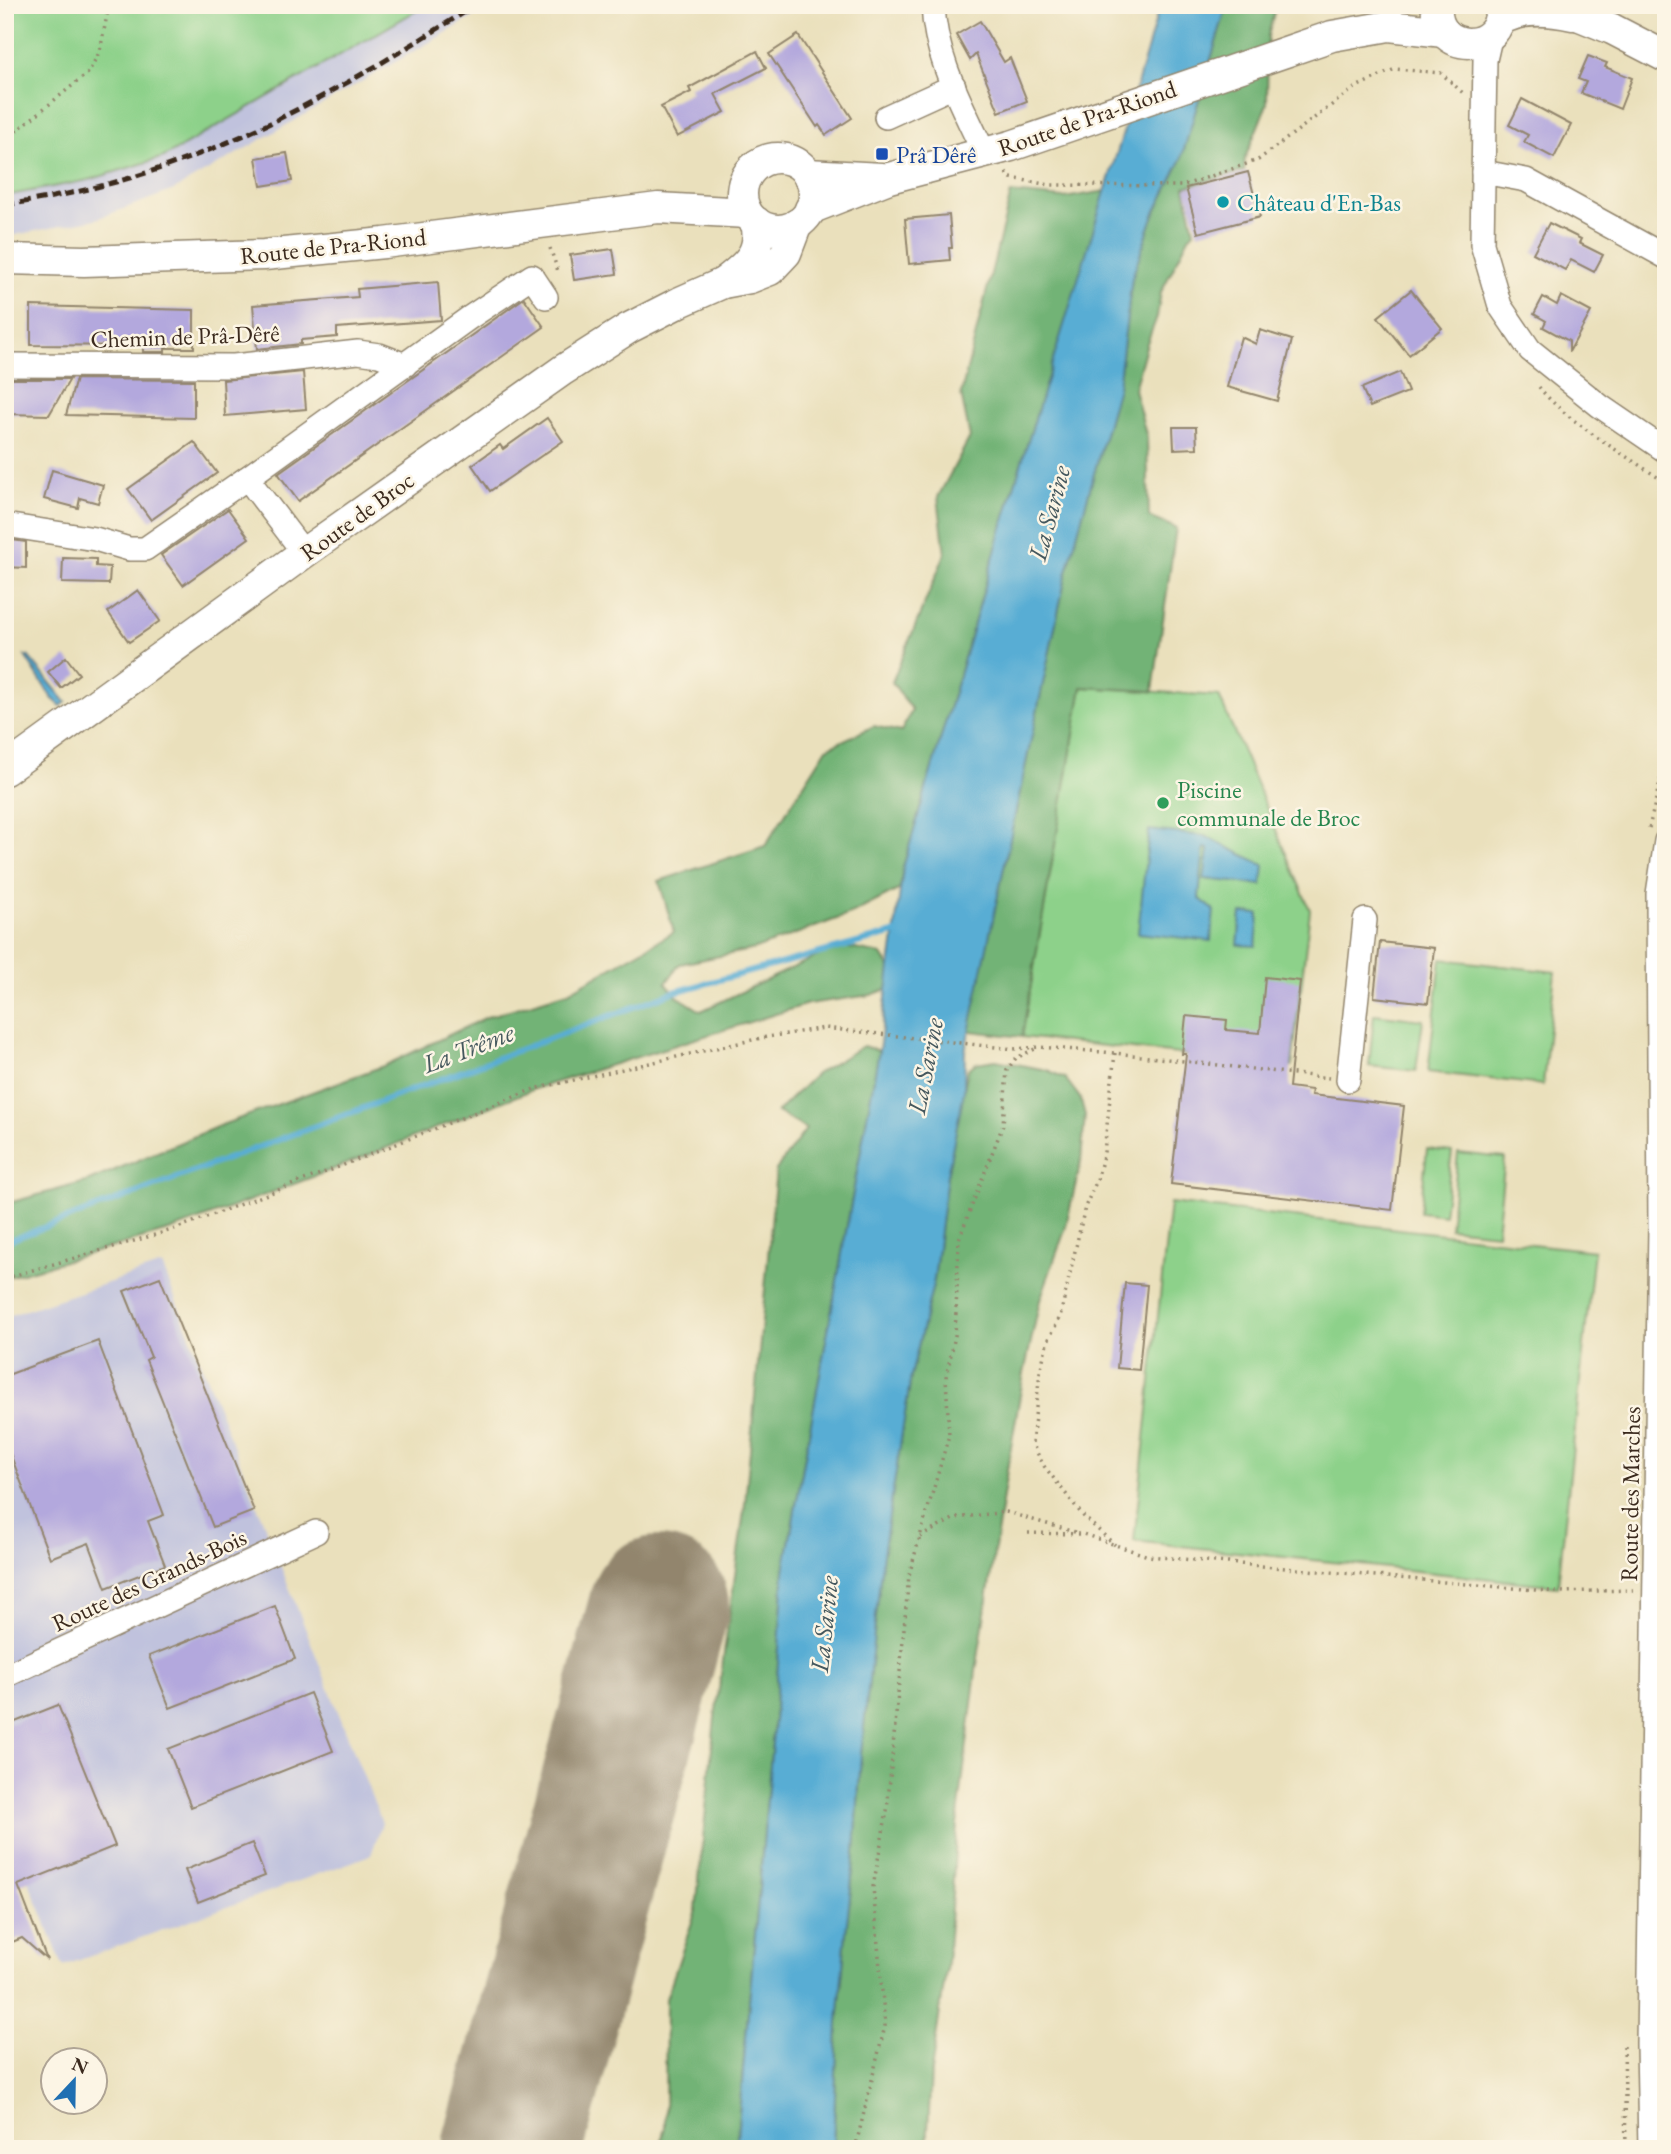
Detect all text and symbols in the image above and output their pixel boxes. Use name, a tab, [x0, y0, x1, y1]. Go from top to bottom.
street label: Route de Pra-Riond	[994, 73, 1181, 163]
place label: Prâ Dêrê	[896, 139, 976, 170]
marker: Prâ Dêrê	[874, 146, 890, 162]
place label: Château d'En-Bas	[1237, 187, 1401, 218]
marker: Château d'En-Bas	[1215, 194, 1231, 210]
street label: Route de Pra-Riond	[239, 221, 428, 271]
street label: Chemin de Prâ-Dêrê	[90, 317, 280, 355]
water label: La Sarine	[1020, 461, 1078, 565]
street label: Route de Broc	[294, 464, 420, 568]
place label: Piscine communale de Broc	[1177, 774, 1360, 833]
marker: Piscine communale de Broc	[1155, 795, 1171, 811]
water label: La Sarine	[899, 1014, 951, 1118]
water label: La Trême	[416, 1015, 520, 1081]
street label: Route des Marches	[1613, 1406, 1647, 1582]
street label: Route des Grands-Bois	[47, 1521, 251, 1639]
water label: La Sarine	[802, 1573, 846, 1675]
north arrow	[38, 2046, 108, 2116]
text: N	[68, 2051, 93, 2080]

